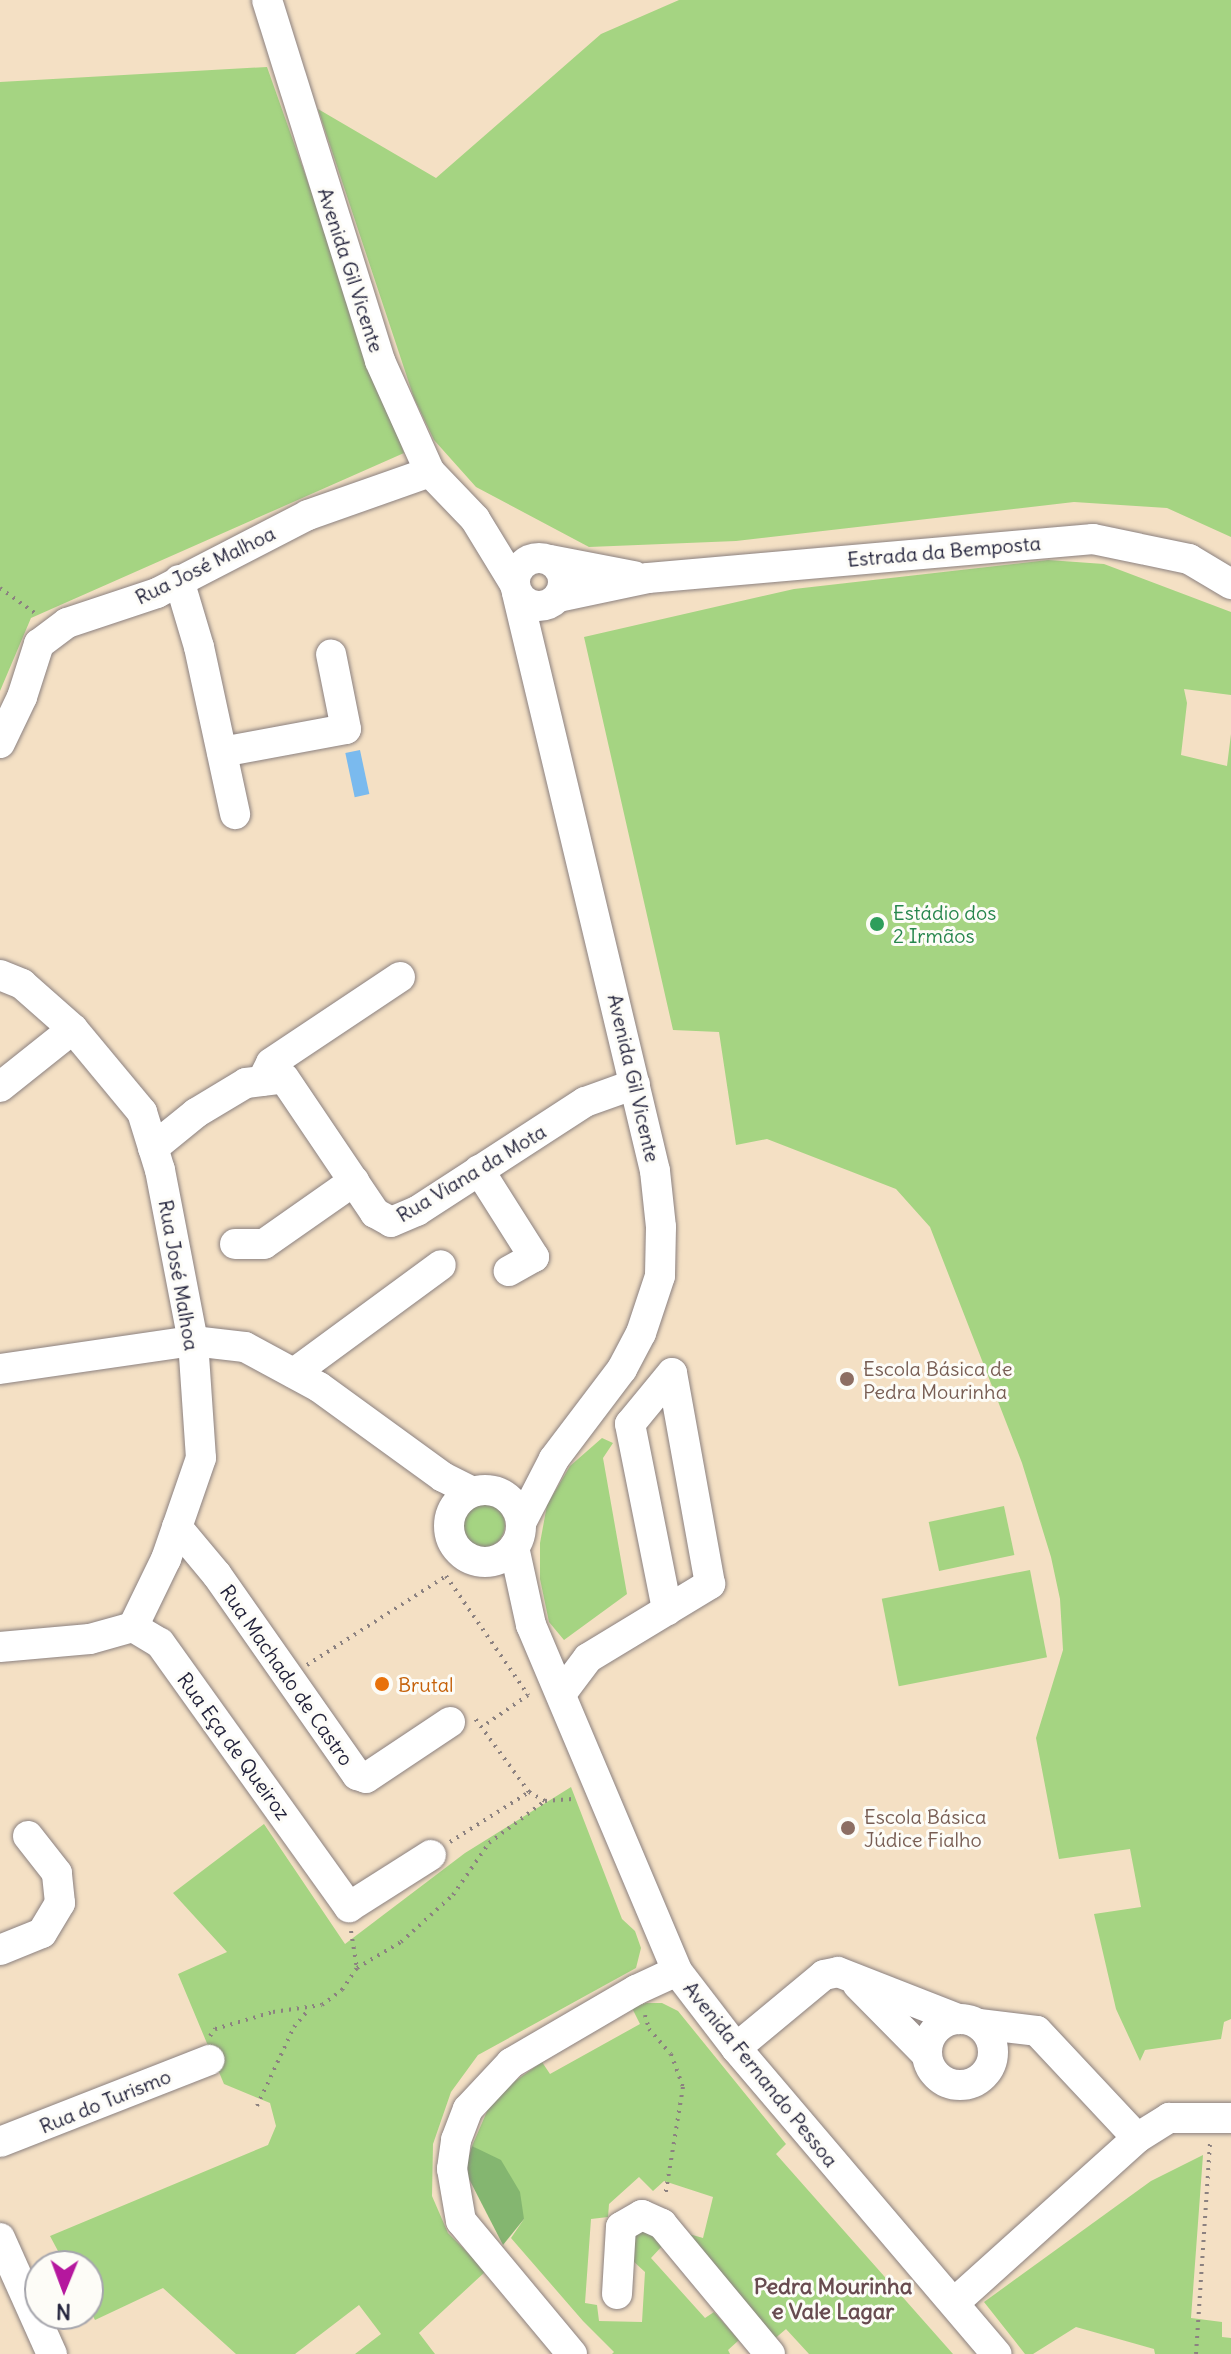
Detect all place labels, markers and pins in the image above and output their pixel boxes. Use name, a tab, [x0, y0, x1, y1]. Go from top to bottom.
place label: Estádio dos 2 Irmãos	[893, 900, 996, 947]
marker: Estádio dos 2 Irmãos	[868, 915, 886, 933]
place label: Escola Básica de Pedra Mourinha	[863, 1356, 1012, 1403]
marker: Escola Básica de Pedra Mourinha	[838, 1370, 856, 1388]
place label: Brutal	[398, 1672, 454, 1696]
marker: Brutal	[373, 1675, 391, 1693]
place label: Escola Básica Júdice Fialho	[864, 1804, 986, 1851]
marker: Escola Básica Júdice Fialho	[839, 1819, 857, 1837]

